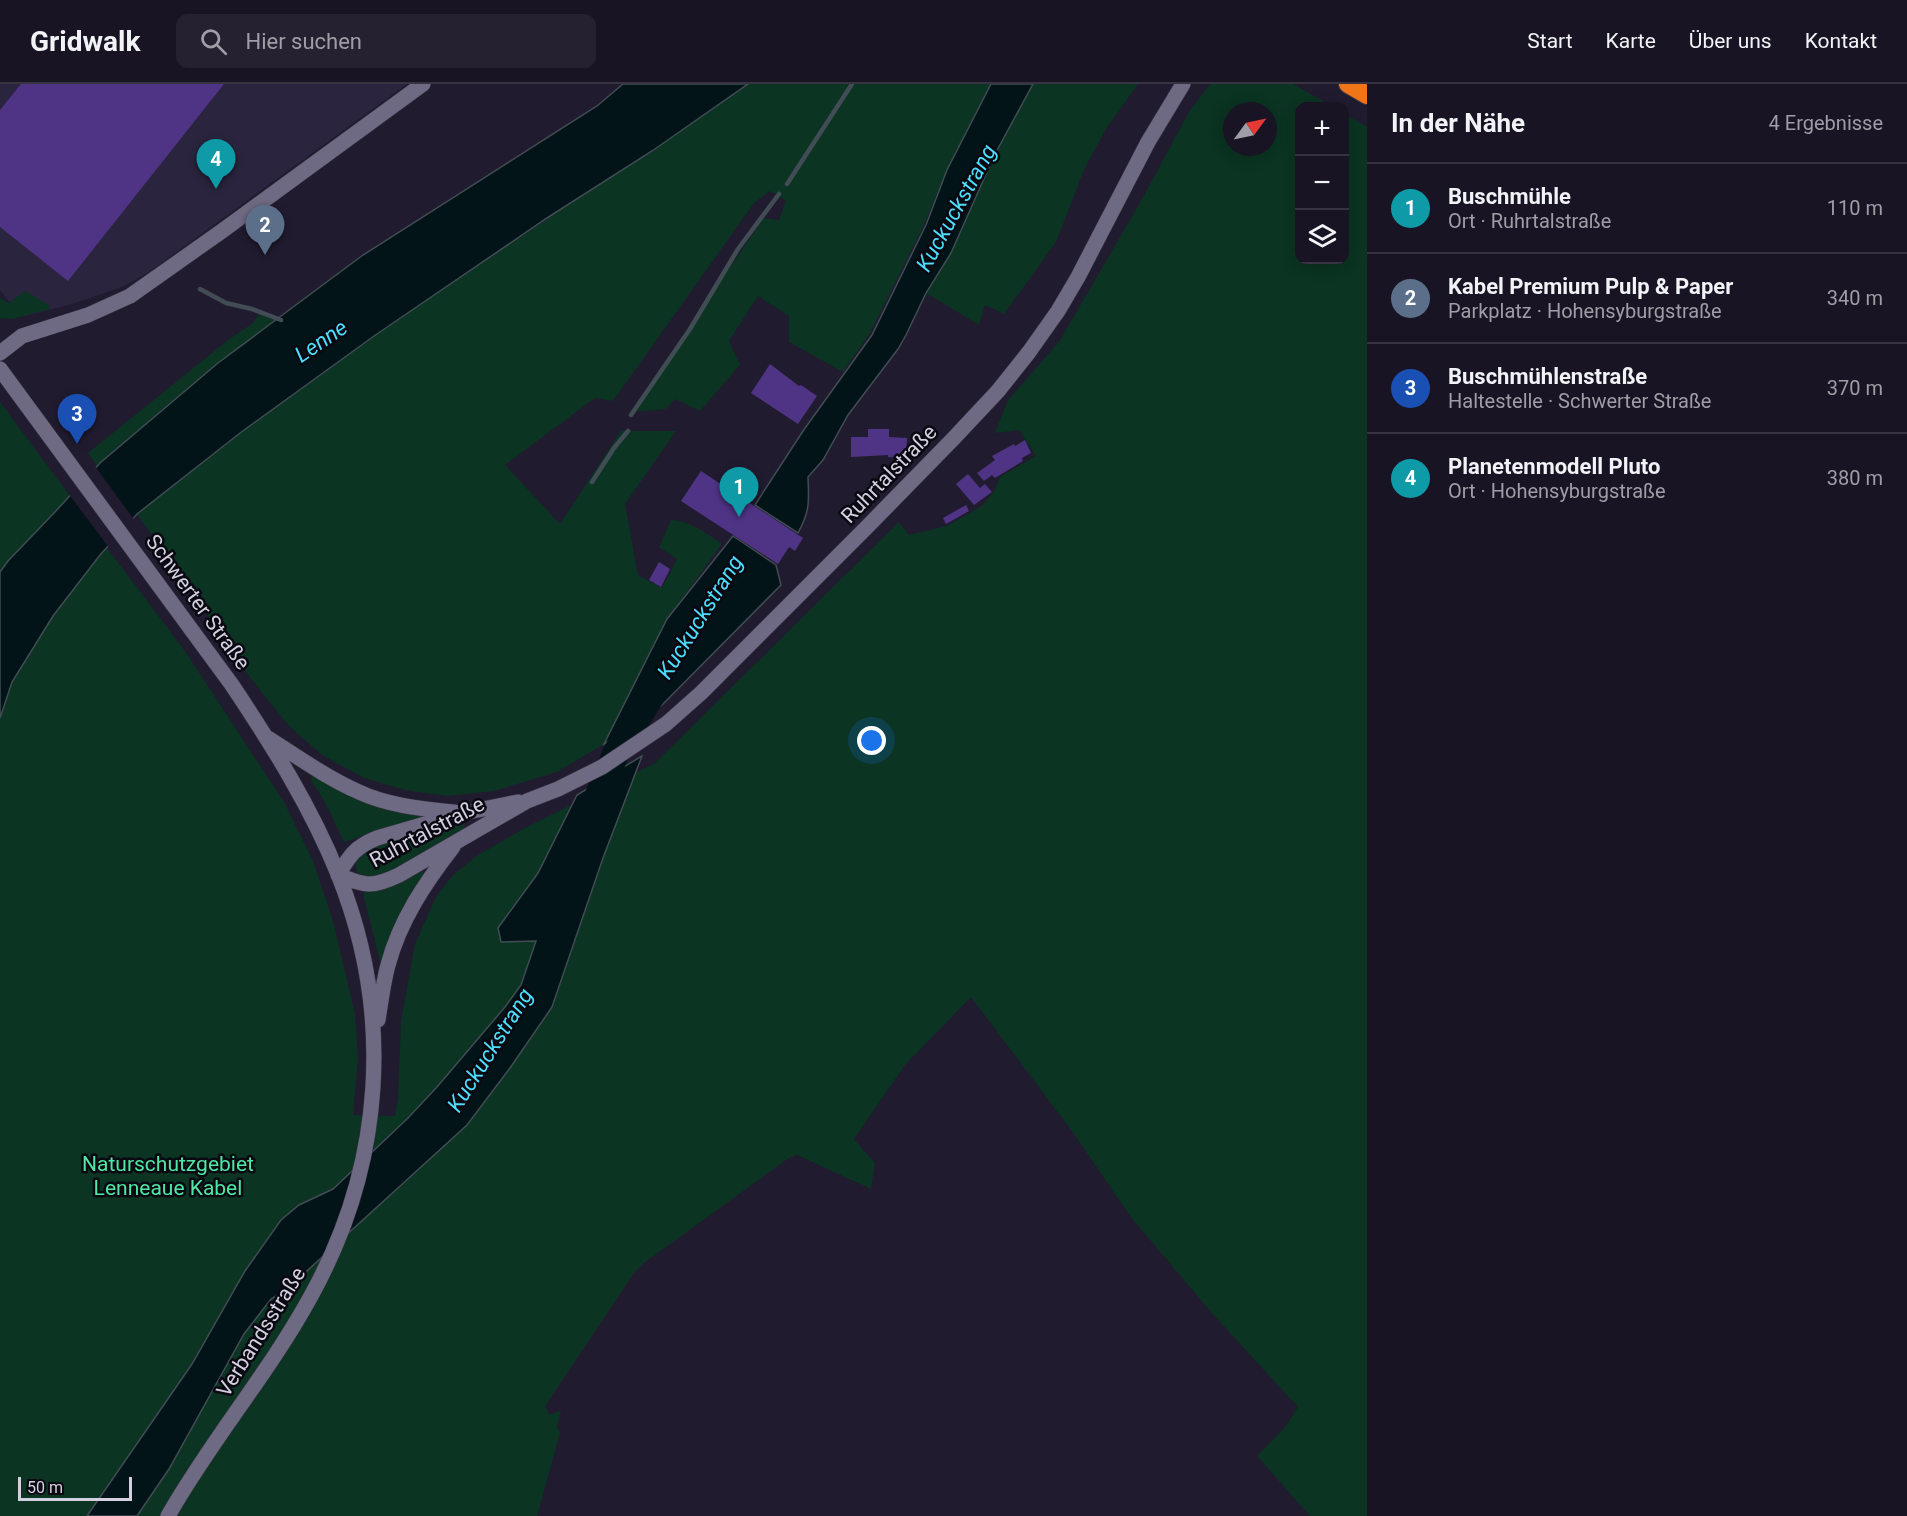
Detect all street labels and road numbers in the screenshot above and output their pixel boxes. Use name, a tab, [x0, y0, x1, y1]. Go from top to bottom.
street label: Ruhrtalstraße	[836, 420, 942, 528]
street label: Schwerter Straße	[141, 530, 255, 674]
street label: Ruhrtalstraße	[365, 792, 489, 872]
street label: Verbandsstraße	[212, 1263, 310, 1401]

